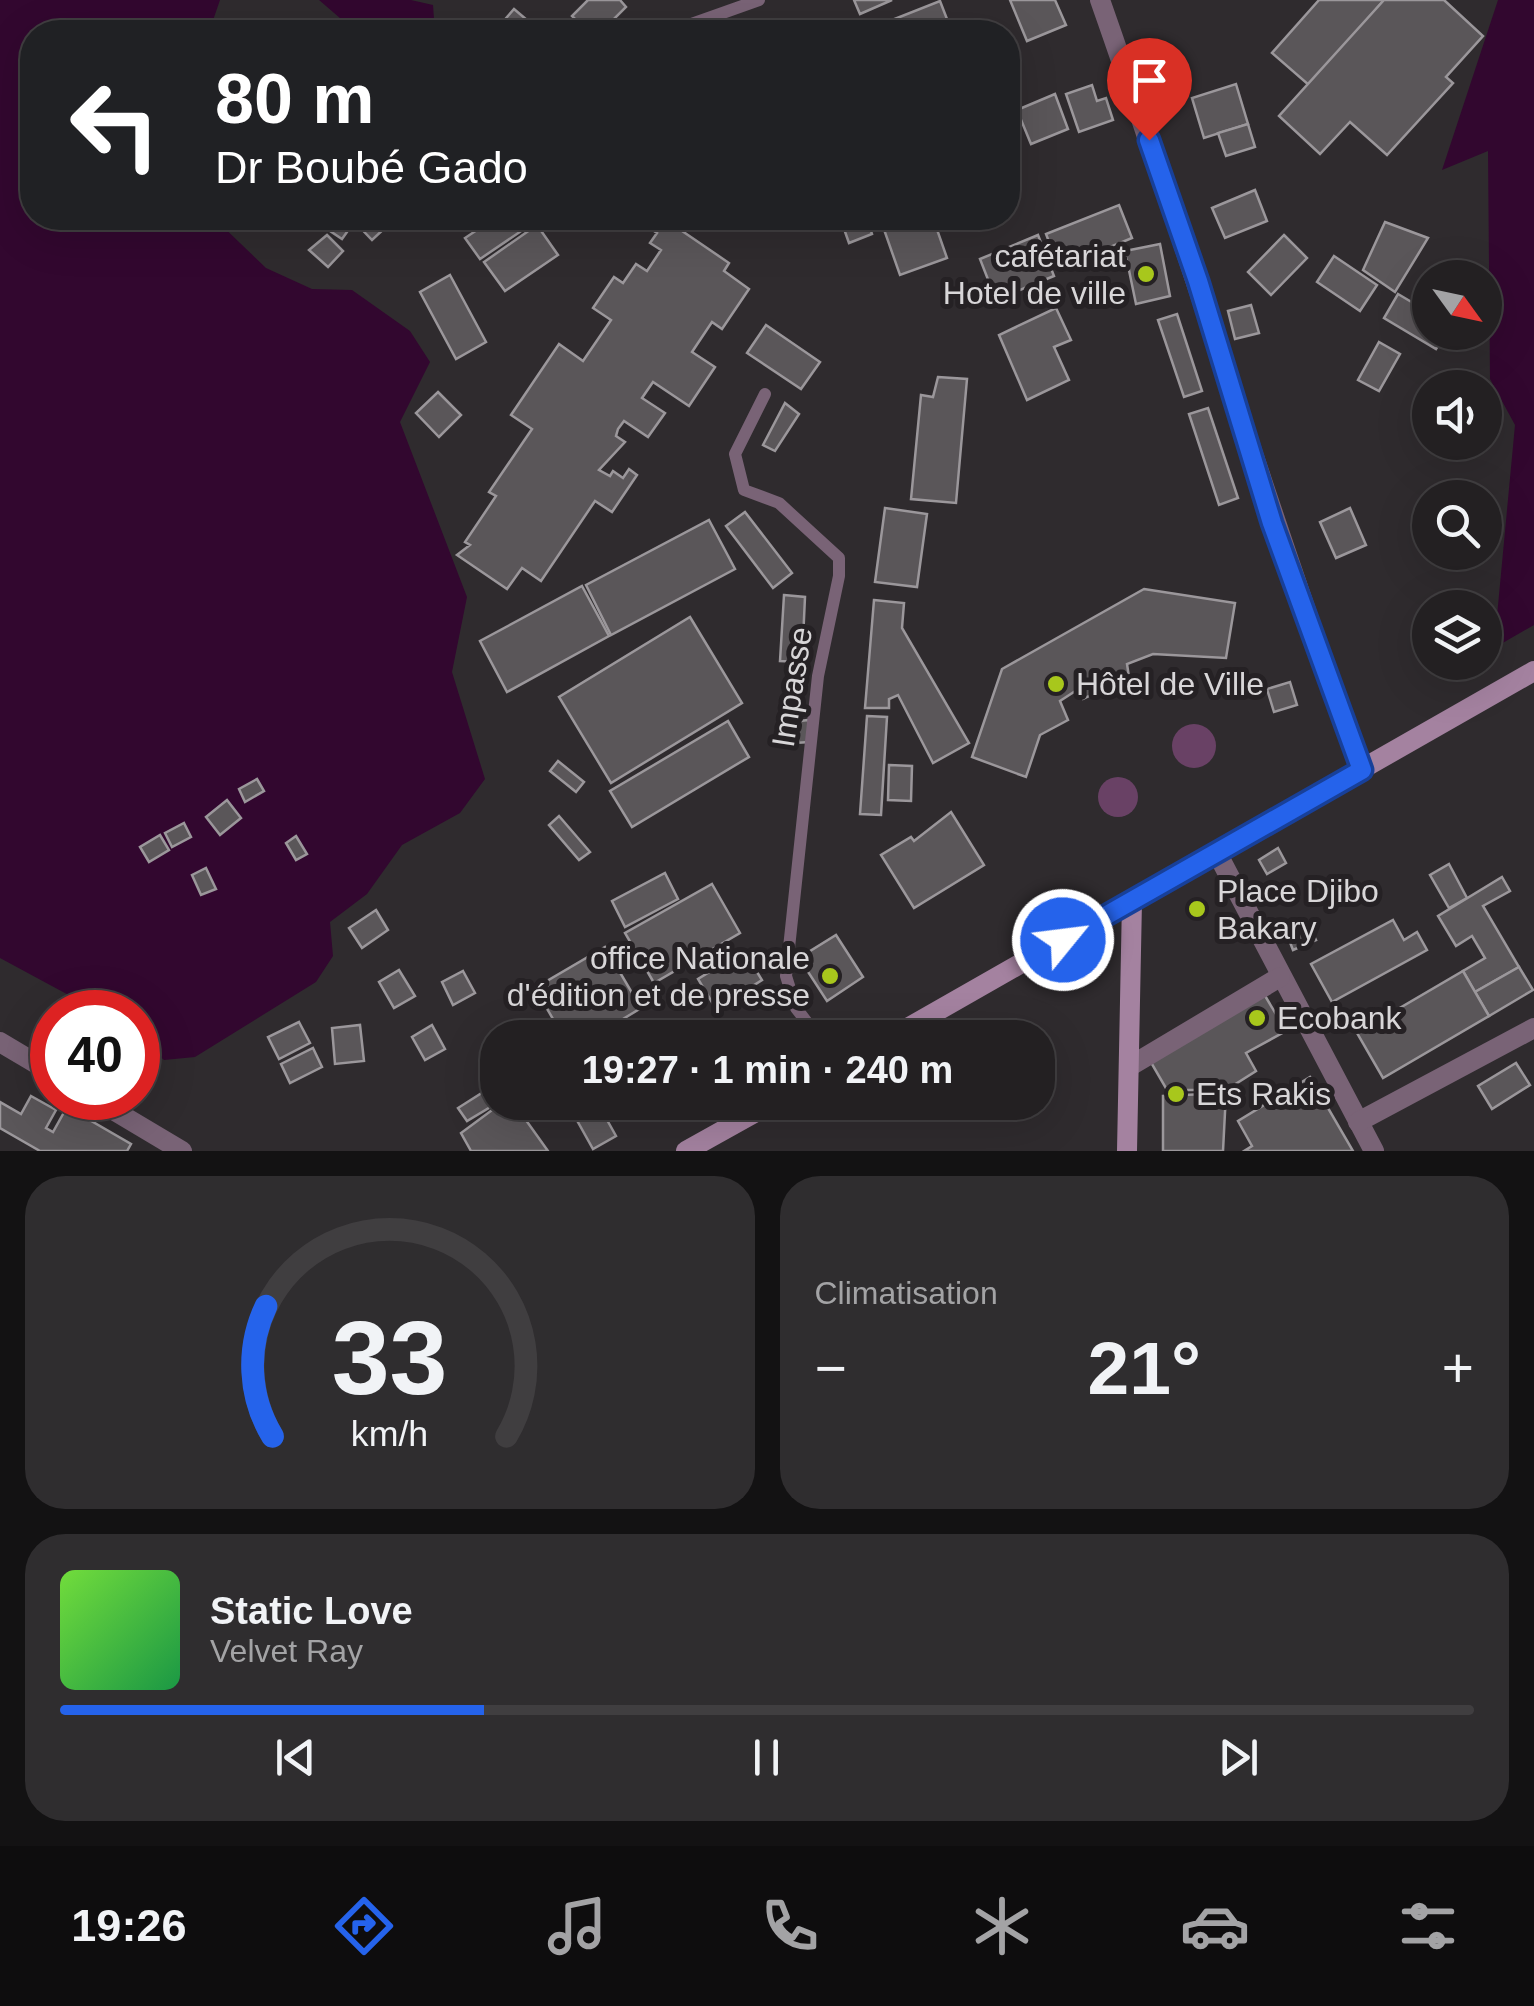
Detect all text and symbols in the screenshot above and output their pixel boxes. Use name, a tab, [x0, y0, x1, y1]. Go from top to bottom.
pin	[1107, 38, 1192, 141]
icon: arrive	[1122, 53, 1177, 108]
icon: left	[50, 60, 180, 190]
text: 80 m	[215, 60, 375, 138]
text: Dr Boubé Gado	[215, 142, 528, 193]
place label: cafétariat Hotel de ville	[943, 238, 1126, 311]
north arrow	[1412, 260, 1502, 350]
map controls	[1412, 260, 1502, 680]
marker: cafétariat Hotel de ville	[1135, 263, 1157, 285]
button: sound	[1412, 370, 1502, 460]
button: search	[1412, 480, 1502, 570]
button: layers	[1412, 590, 1502, 680]
street label: Impasse	[765, 624, 819, 750]
place label: Hôtel de Ville	[1076, 666, 1264, 702]
marker: Hôtel de Ville	[1045, 673, 1067, 695]
place label: Place Djibo Bakary	[1217, 873, 1379, 946]
position arrow	[1011, 888, 1115, 992]
marker: Place Djibo Bakary	[1186, 898, 1208, 920]
place label: office Nationale d'édition et de presse	[507, 940, 810, 1013]
marker: office Nationale d'édition et de presse	[819, 965, 841, 987]
speed limit sign: 40	[30, 990, 160, 1120]
place label: Ecobank	[1277, 1000, 1403, 1036]
marker: Ecobank	[1246, 1007, 1268, 1029]
text: 19:27 · 1 min · 240 m	[582, 1049, 953, 1091]
place label: Ets Rakis	[1196, 1076, 1331, 1112]
marker: Ets Rakis	[1165, 1083, 1187, 1105]
text: Climatisation	[815, 1275, 998, 1311]
text: 33	[332, 1300, 448, 1416]
text: 21°	[1088, 1326, 1201, 1410]
text: −	[815, 1337, 847, 1399]
text: +	[1442, 1337, 1474, 1399]
text: km/h	[351, 1414, 428, 1454]
text: Static Love	[210, 1590, 413, 1632]
text: Velvet Ray	[210, 1633, 363, 1669]
icon: previous	[268, 1730, 323, 1785]
icon: pause	[739, 1730, 794, 1785]
icon: next	[1211, 1730, 1266, 1785]
icon: directions	[329, 1891, 399, 1961]
icon: music	[542, 1891, 612, 1961]
icon: phone	[755, 1891, 825, 1961]
icon: climate	[967, 1891, 1037, 1961]
icon: car	[1180, 1891, 1250, 1961]
icon: filters	[1393, 1891, 1463, 1961]
text: 19:26	[71, 1900, 186, 1951]

